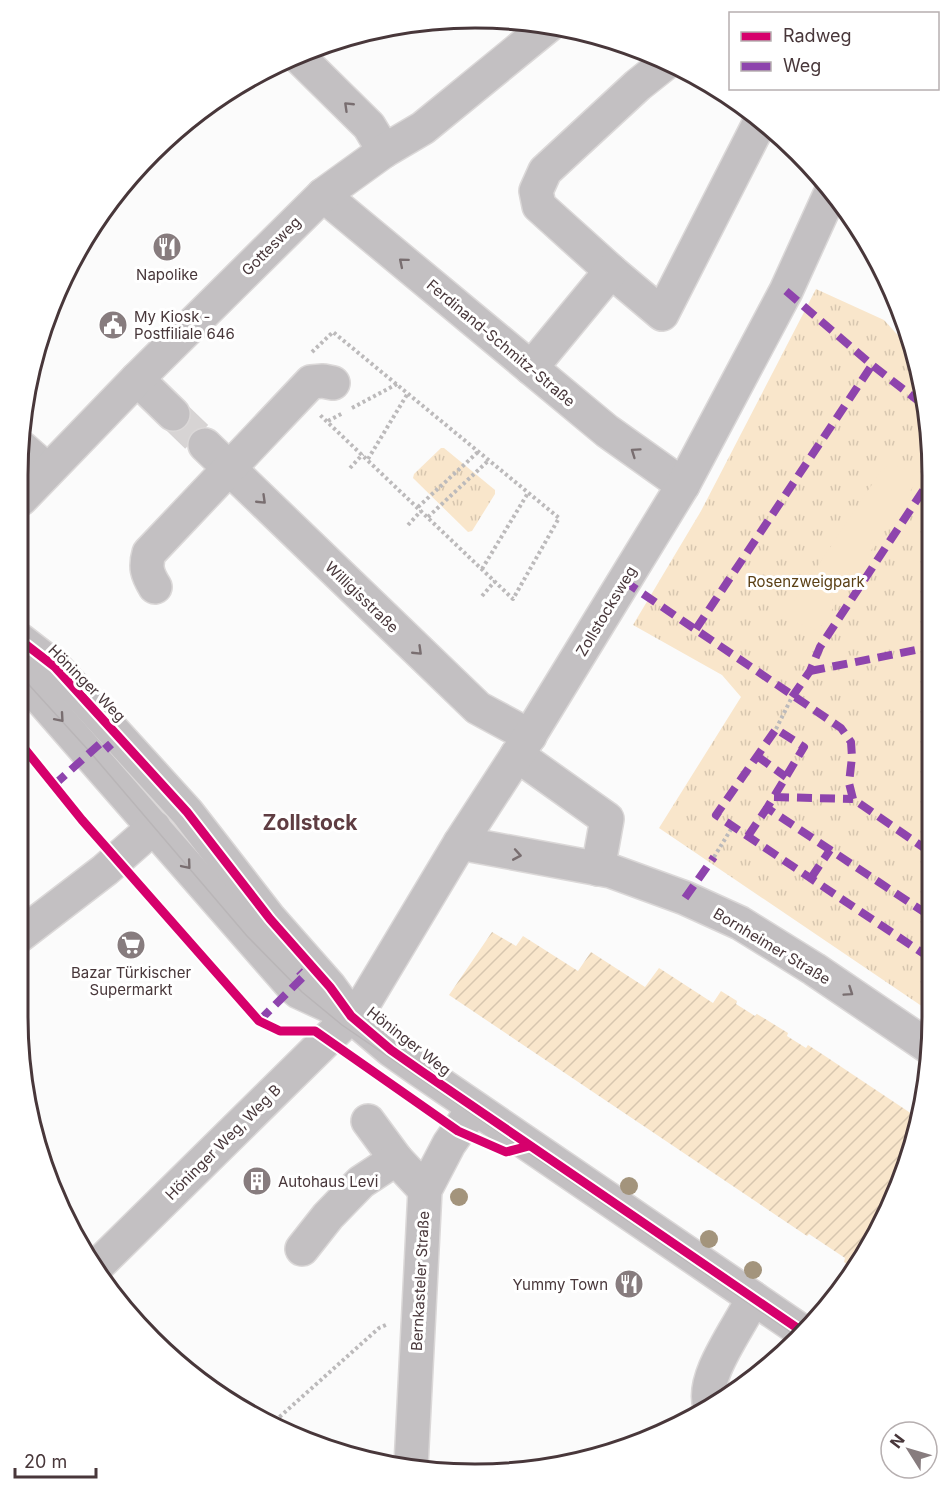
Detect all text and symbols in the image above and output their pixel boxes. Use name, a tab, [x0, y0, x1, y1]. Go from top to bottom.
legend	[729, 12, 939, 90]
text: Radweg	[783, 25, 852, 46]
text: Weg	[783, 55, 821, 76]
one-way arrow	[345, 102, 356, 113]
street label: Gottesweg	[237, 212, 305, 280]
restaurant icon: Napolike	[151, 231, 183, 263]
one-way arrow	[399, 258, 410, 269]
place label: Napolike	[136, 265, 198, 284]
street label: Ferdinand-Schmitz-Straße	[423, 275, 579, 411]
place label: My Kiosk - Postfiliale 646	[134, 307, 235, 343]
public building icon: My Kiosk - Postfiliale 646	[97, 309, 129, 341]
one-way arrow	[631, 448, 642, 459]
one-way arrow	[255, 493, 266, 504]
street label: Willigisstraße	[321, 557, 403, 637]
street label: Zollstocksweg	[572, 562, 640, 660]
park label: Rosenzweigpark	[747, 572, 866, 591]
street label: Höninger Weg	[44, 640, 130, 726]
one-way arrow	[410, 643, 421, 654]
one-way arrow	[53, 711, 64, 722]
district label: Zollstock	[263, 810, 358, 835]
one-way arrow	[512, 848, 522, 861]
one-way arrow	[180, 858, 191, 869]
street label: Bornheimer Straße	[710, 904, 834, 988]
supermarket icon: Bazar Türkischer Supermarkt	[115, 929, 147, 961]
place label: Bazar Türkischer Supermarkt	[71, 963, 191, 999]
one-way arrow	[842, 985, 853, 996]
street label: Höninger Weg	[363, 1002, 455, 1080]
street label: Höninger Weg, Weg B	[161, 1080, 285, 1204]
building icon: Autohaus Levi	[241, 1165, 273, 1197]
place label: Autohaus Levi	[278, 1172, 378, 1191]
street label: Bernkasteler Straße	[407, 1210, 433, 1352]
restaurant icon: Yummy Town	[613, 1268, 645, 1300]
place label: Yummy Town	[512, 1275, 608, 1294]
north arrow	[879, 1420, 939, 1480]
text: N	[885, 1430, 909, 1452]
scale bar	[15, 1441, 96, 1479]
text: 20 m	[24, 1451, 67, 1472]

